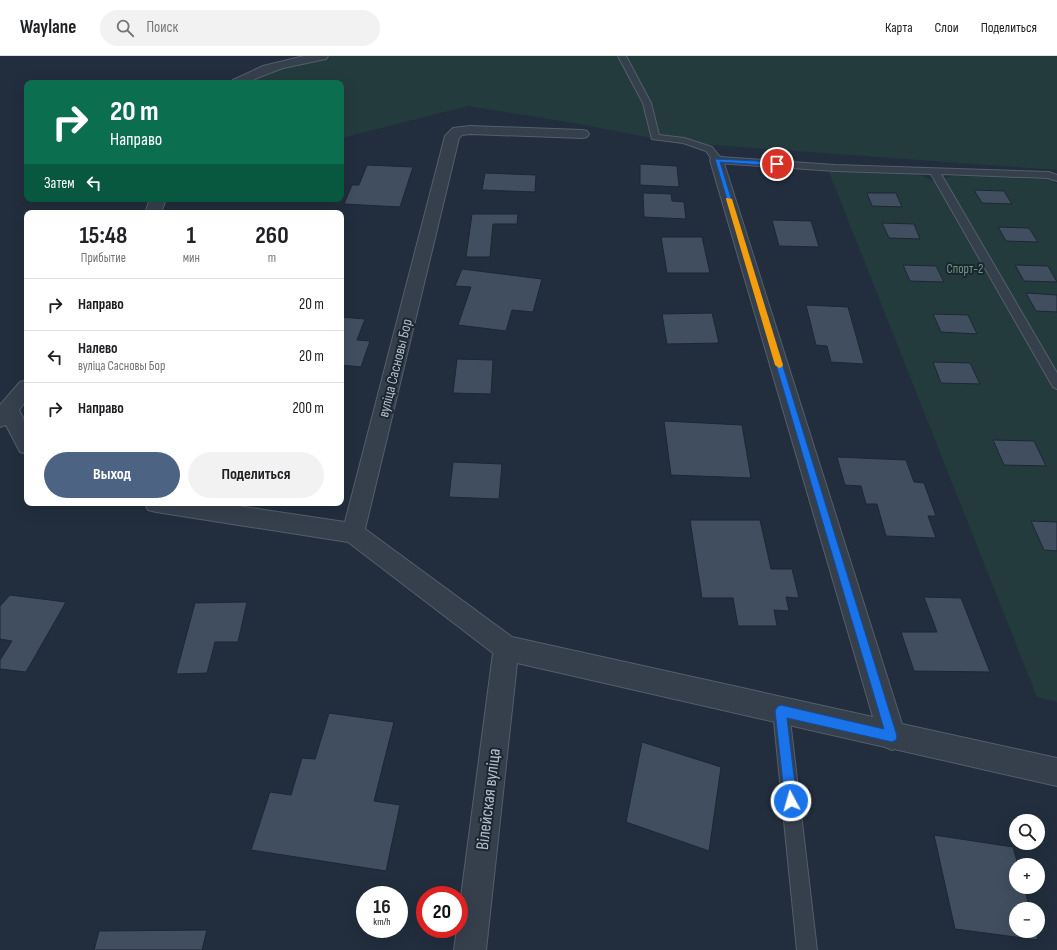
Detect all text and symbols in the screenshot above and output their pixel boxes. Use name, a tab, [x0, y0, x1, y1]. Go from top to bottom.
search box	[100, 10, 380, 46]
text: Waylane	[20, 16, 76, 39]
icon: search	[114, 17, 136, 39]
text: Поиск	[146, 18, 178, 37]
text: Карта	[885, 19, 913, 36]
text: Слои	[935, 19, 959, 36]
text: Поделиться	[981, 19, 1037, 36]
text: 20 m	[110, 95, 159, 128]
icon: right	[44, 96, 96, 148]
text: Направо	[110, 129, 162, 150]
pin	[760, 147, 794, 181]
icon: arrive	[766, 153, 788, 175]
icon: left	[83, 172, 105, 194]
text: Затем	[44, 174, 75, 193]
text: 15:48	[79, 221, 127, 250]
text: 1	[187, 221, 196, 250]
text: 260	[255, 221, 289, 250]
text: Прибытие	[81, 250, 126, 266]
text: мин	[183, 250, 200, 266]
text: m	[268, 250, 276, 266]
park label: Спорт-2	[947, 261, 983, 277]
icon: right	[44, 294, 66, 316]
text: Направо	[78, 295, 124, 314]
text: 20 m	[299, 295, 324, 314]
street label: вуліца Сасновы Бор	[374, 317, 417, 419]
text: Налево	[78, 339, 118, 358]
icon: left	[44, 346, 66, 368]
text: 20 m	[299, 347, 324, 366]
text: вуліца Сасновы Бор	[78, 358, 165, 374]
icon: right	[44, 398, 66, 420]
text: Направо	[78, 399, 124, 418]
text: 200 m	[292, 399, 324, 418]
button: Выход	[44, 452, 180, 498]
button: Поделиться	[188, 452, 324, 498]
street label: Вілейская вуліца	[472, 747, 505, 851]
position arrow	[770, 780, 812, 822]
map controls	[1009, 814, 1045, 938]
button: search	[1009, 814, 1045, 850]
button: +	[1009, 858, 1045, 894]
speed limit sign: 20	[416, 886, 468, 938]
text: 16	[373, 895, 391, 919]
button: −	[1009, 902, 1045, 938]
text: km/h	[373, 916, 391, 928]

